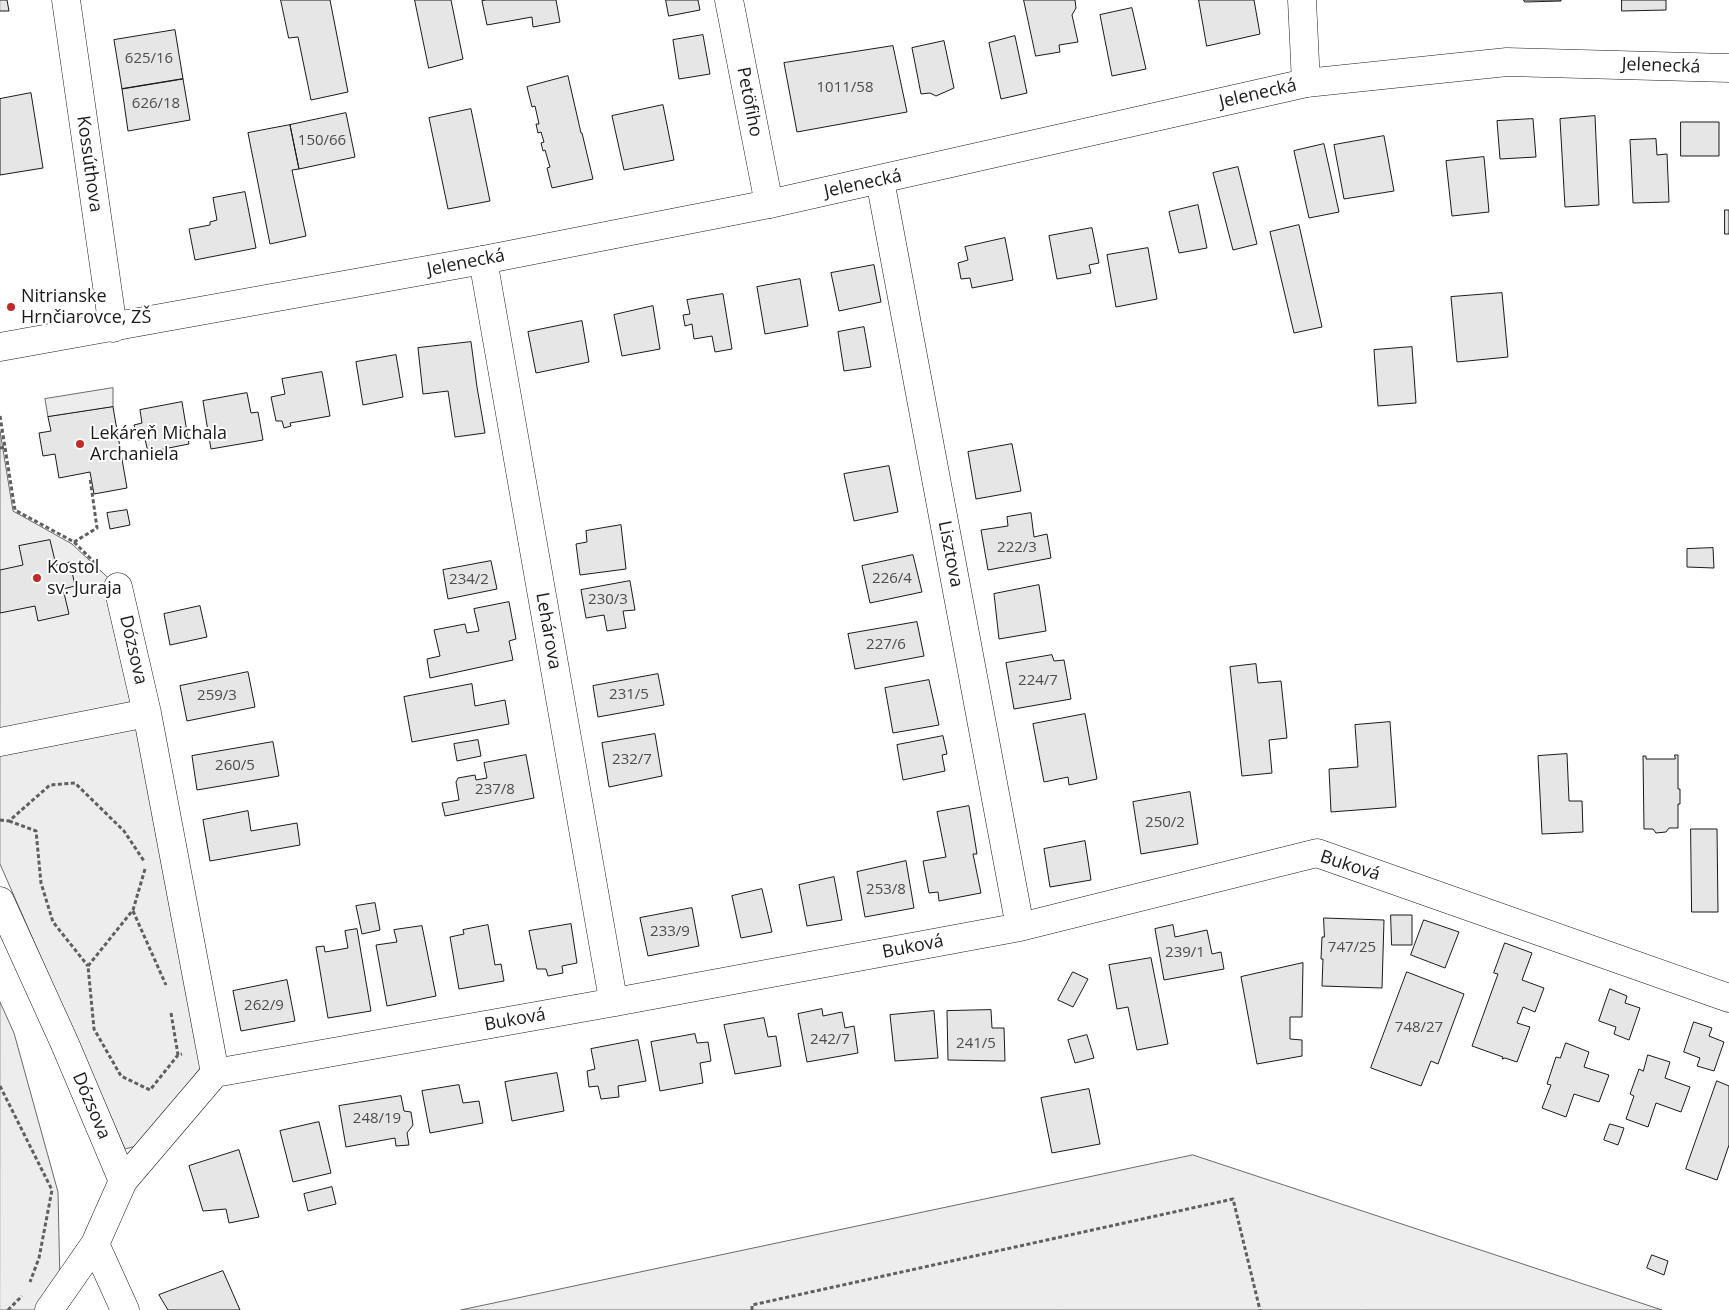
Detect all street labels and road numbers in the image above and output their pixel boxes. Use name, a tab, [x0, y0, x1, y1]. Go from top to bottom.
street label: Jelenecká	[1621, 54, 1701, 78]
street label: Petöfiho	[732, 65, 766, 139]
street label: Jelenecká	[1217, 75, 1299, 113]
street label: Kossúthova	[72, 114, 106, 214]
street label: Jelenecká	[822, 165, 904, 203]
street label: Jelenecká	[425, 245, 507, 281]
street label: Lisztova	[933, 519, 967, 589]
street label: Lehárova	[531, 591, 565, 671]
street label: Dózsova	[115, 613, 151, 687]
street label: Buková	[1317, 846, 1383, 886]
street label: Buková	[881, 930, 945, 964]
street label: Buková	[483, 1004, 547, 1036]
street label: Dózsova	[67, 1069, 115, 1143]

